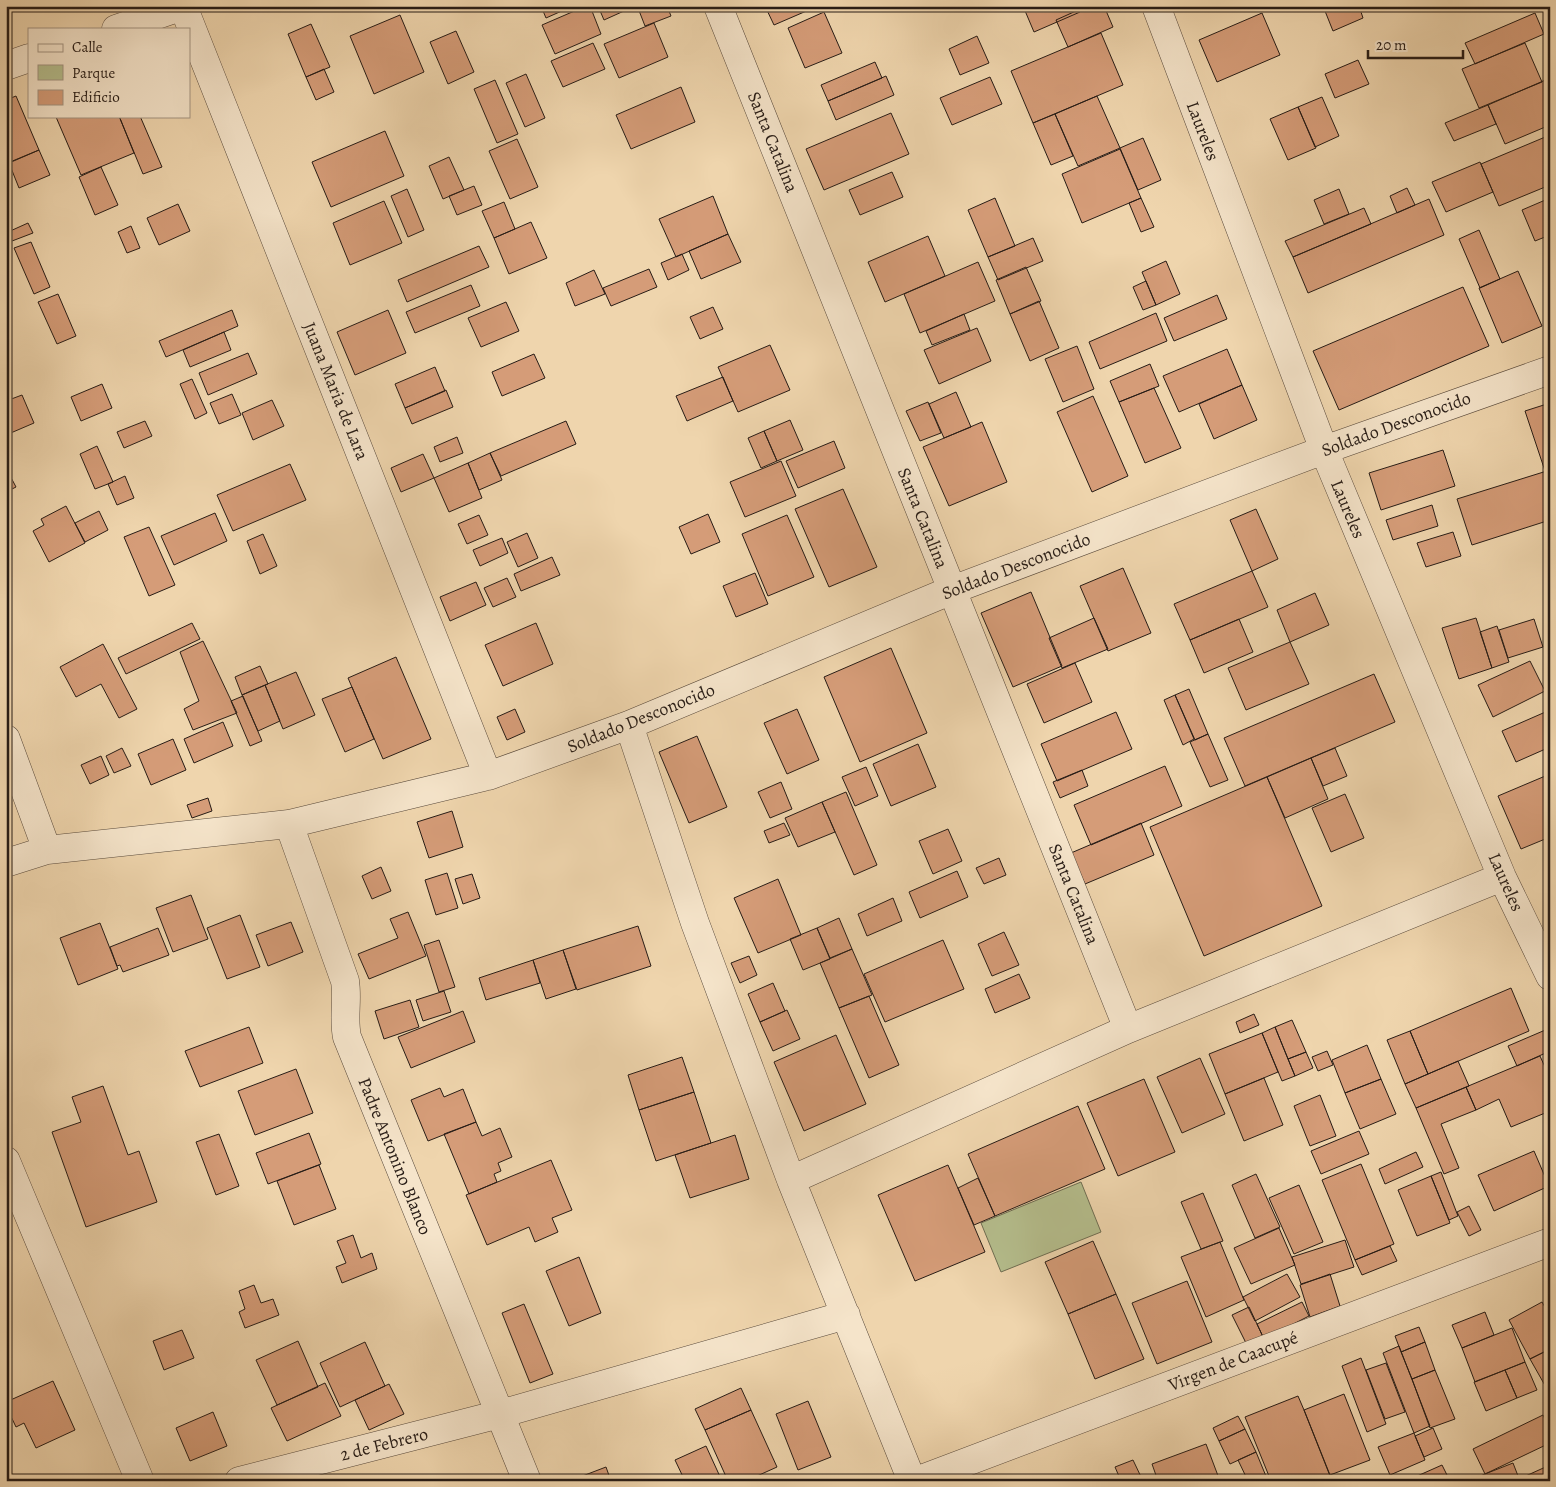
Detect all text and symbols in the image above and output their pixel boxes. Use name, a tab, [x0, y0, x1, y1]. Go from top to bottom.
legend	[28, 28, 190, 118]
scale bar	[1368, 28, 1464, 60]
text: 20 m	[1376, 35, 1407, 55]
text: Calle	[72, 37, 103, 57]
text: Parque	[72, 63, 115, 83]
text: Edificio	[72, 87, 120, 107]
street label: Santa Catalina	[742, 88, 804, 197]
street label: Laureles	[1181, 98, 1225, 164]
street label: Juana Maria de Lara	[297, 319, 375, 464]
street label: Soldado Desconocido	[1318, 386, 1474, 462]
street label: Santa Catalina	[892, 464, 954, 573]
street label: Laureles	[1325, 476, 1371, 542]
street label: Soldado Desconocido	[938, 527, 1094, 605]
street label: Soldado Desconocido	[564, 677, 718, 759]
street label: Santa Catalina	[1043, 840, 1105, 949]
street label: Laureles	[1482, 849, 1530, 915]
street label: Padre Antonino Blanco	[352, 1074, 438, 1238]
street label: Virgen de Caacupé	[1164, 1325, 1301, 1397]
street label: 2 de Febrero	[338, 1422, 430, 1466]

